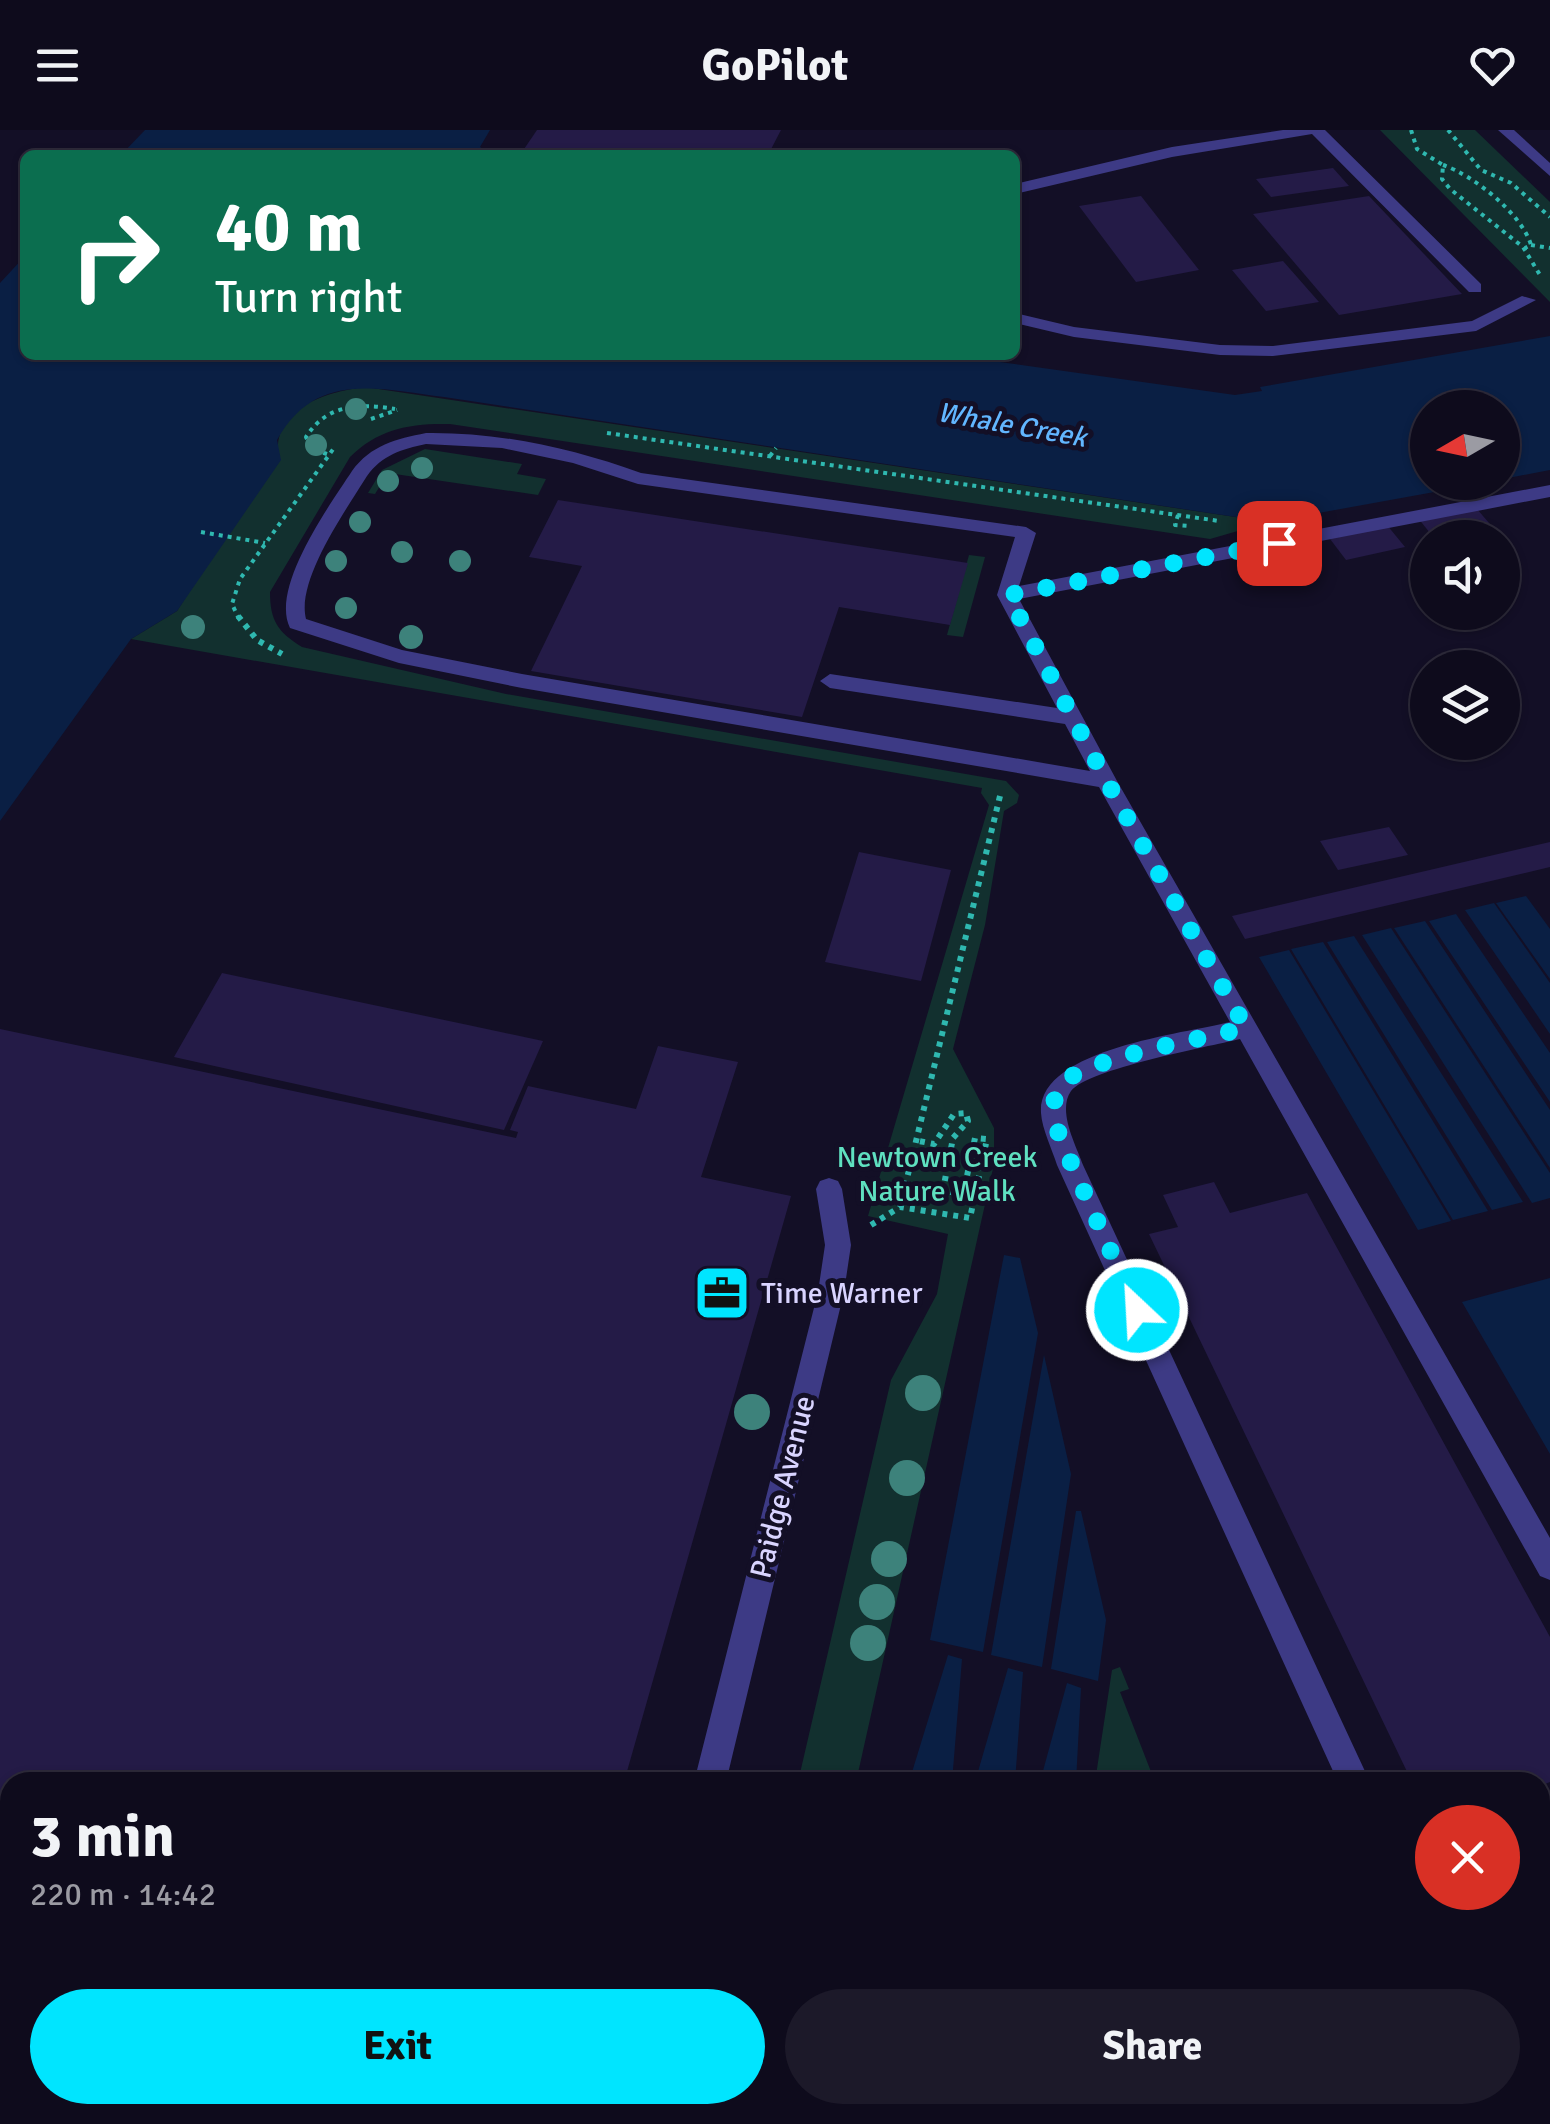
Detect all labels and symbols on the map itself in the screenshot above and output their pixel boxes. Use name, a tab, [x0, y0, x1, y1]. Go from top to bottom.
north arrow	[1410, 390, 1520, 500]
water label: Whale Creek	[935, 395, 1092, 455]
pin	[1237, 501, 1322, 586]
park label: Newtown Creek Nature Walk	[836, 1139, 1038, 1210]
position arrow	[1085, 1258, 1189, 1362]
office icon: Time Warner	[692, 1263, 752, 1323]
place label: Time Warner	[761, 1275, 923, 1312]
street label: Paidge Avenue	[742, 1392, 824, 1582]

